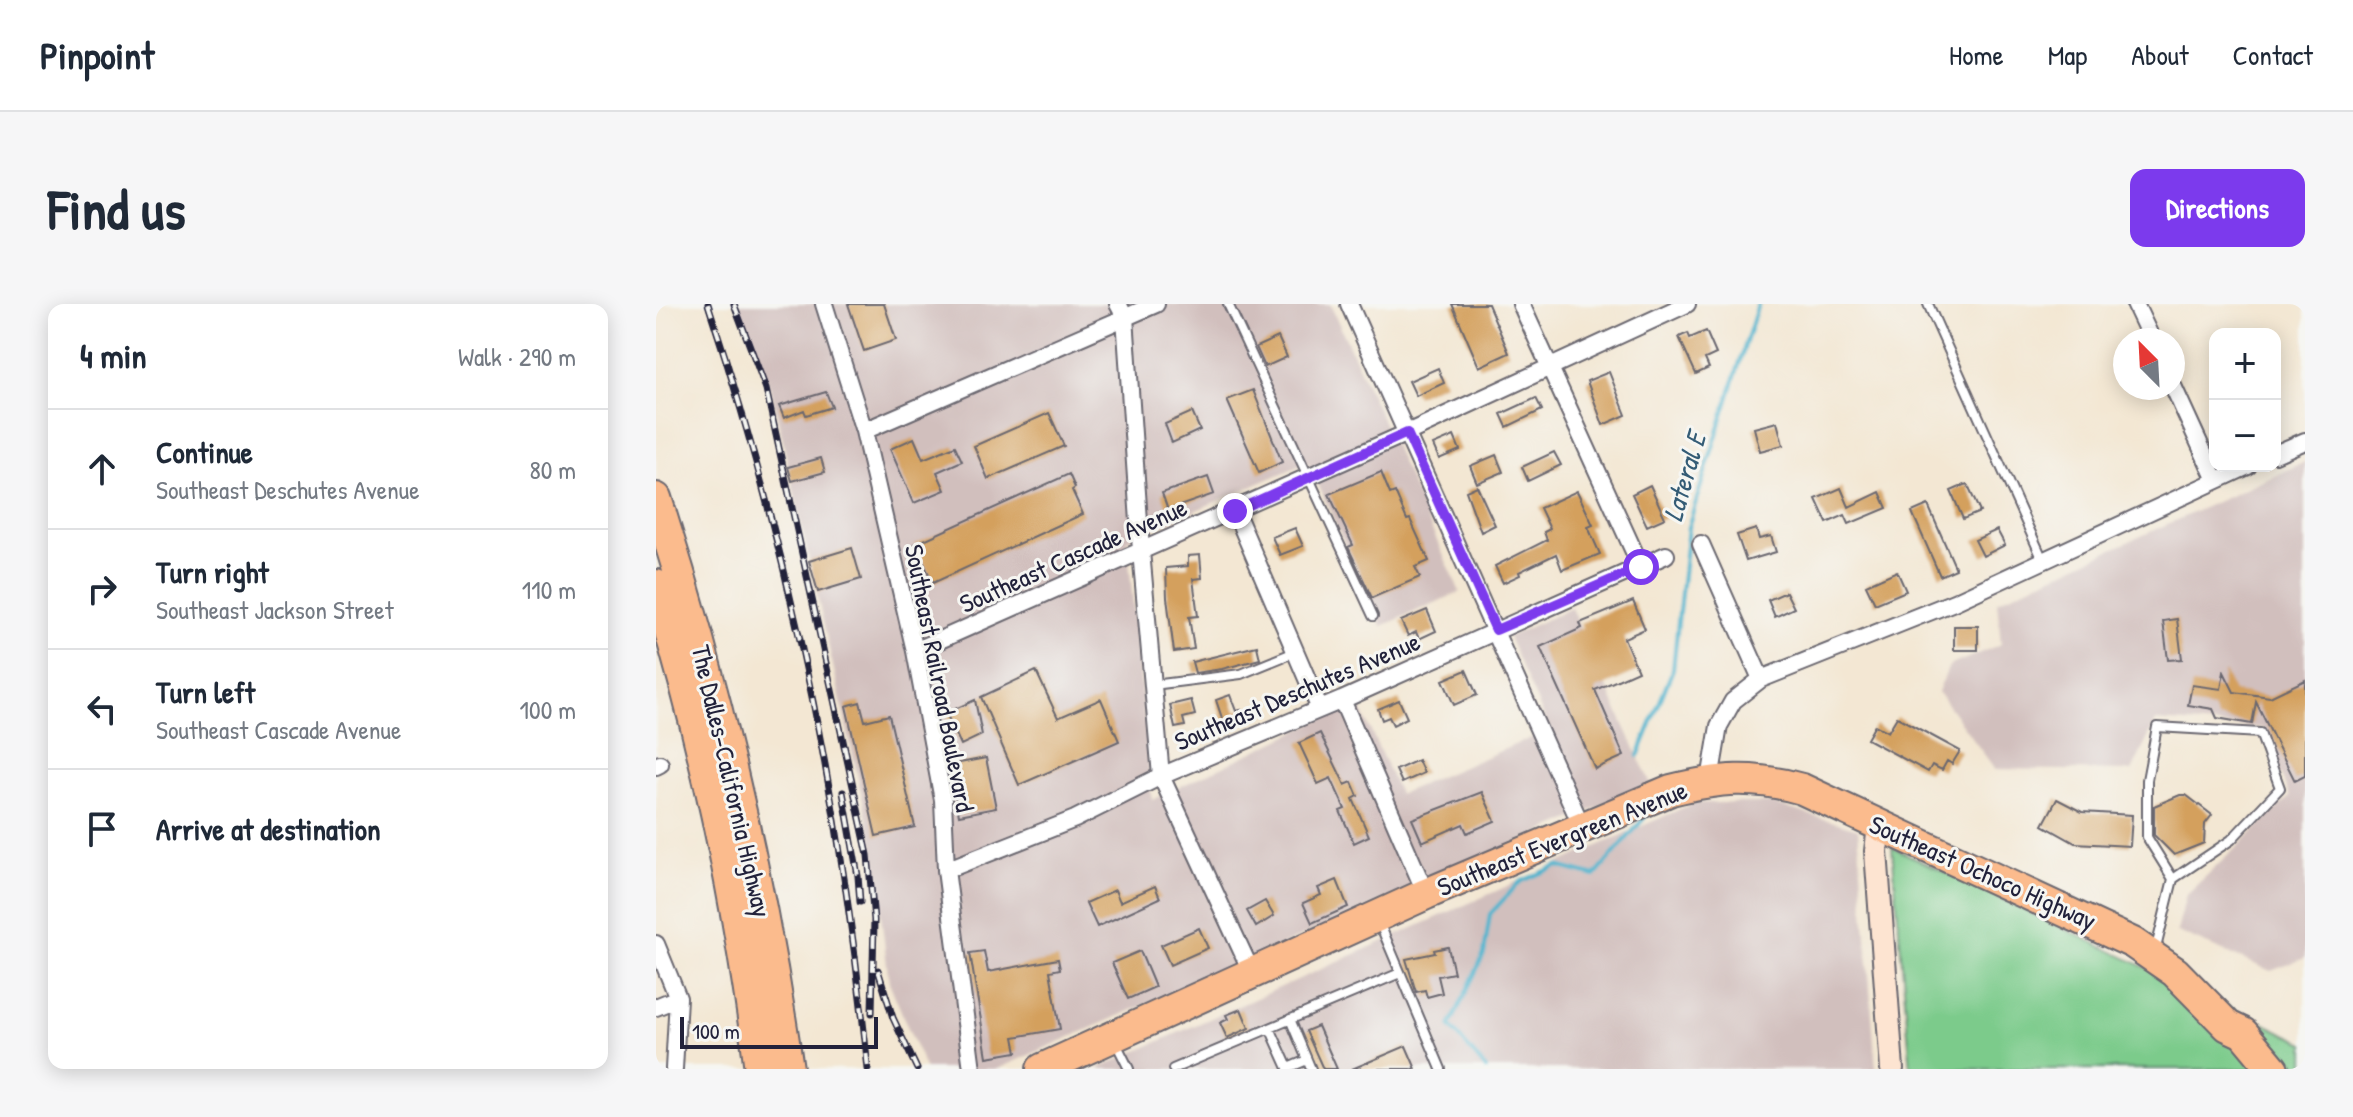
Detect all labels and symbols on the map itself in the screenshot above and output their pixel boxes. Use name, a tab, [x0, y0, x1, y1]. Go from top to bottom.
north arrow	[2113, 328, 2185, 400]
water label: Lateral E	[1653, 424, 1716, 526]
street label: Southeast Cascade Avenue	[954, 489, 1192, 621]
route end	[1217, 493, 1253, 529]
street label: Southeast Railroad Boulevard	[897, 541, 983, 815]
route start	[1623, 549, 1659, 585]
street label: Southeast Deschutes Avenue	[1169, 623, 1425, 759]
street label: The Dalles-California Highway	[684, 641, 780, 921]
street label: Southeast Evergreen Avenue	[1432, 772, 1692, 904]
street label: Southeast Ochoco Highway	[1864, 806, 2102, 938]
scale bar	[680, 1013, 878, 1049]

